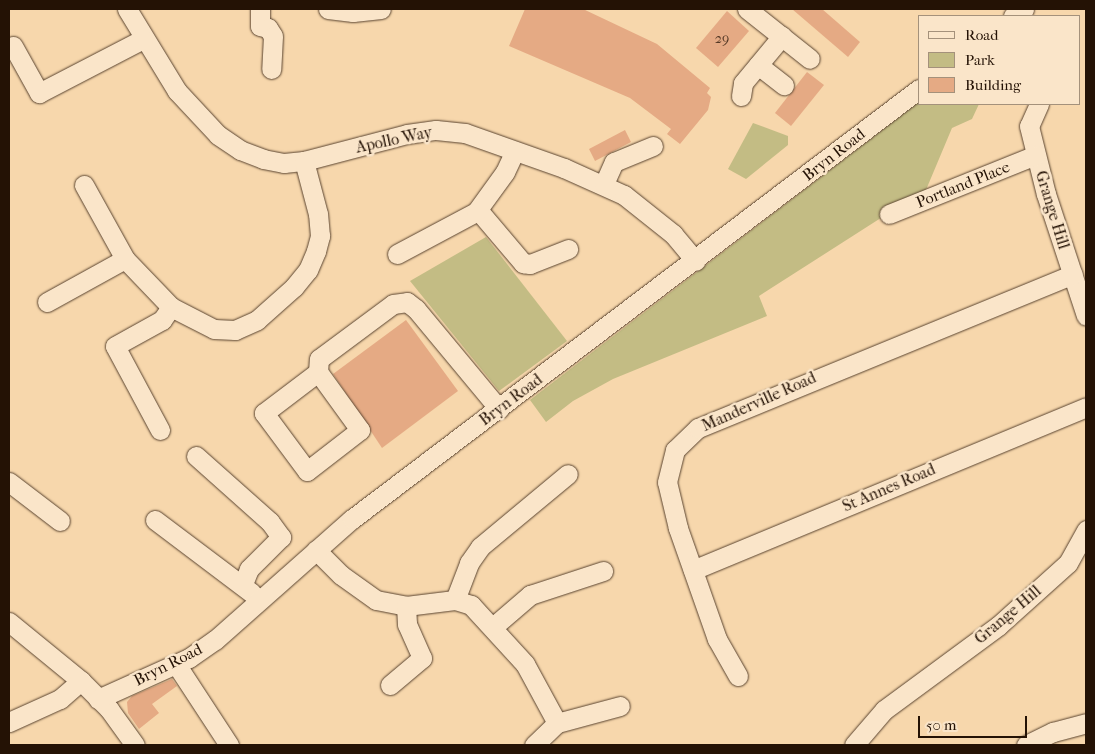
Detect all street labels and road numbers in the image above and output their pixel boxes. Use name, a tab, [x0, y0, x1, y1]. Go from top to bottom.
street label: Apollo Way	[354, 123, 434, 157]
street label: Bryn Road	[799, 125, 869, 185]
street label: Portland Place	[913, 157, 1013, 213]
street label: Grange Hill	[1031, 168, 1073, 252]
street label: Manderville Road	[699, 368, 819, 436]
street label: Bryn Road	[476, 370, 546, 430]
street label: St Annes Road	[840, 460, 938, 516]
street label: Grange Hill	[971, 582, 1045, 648]
street label: Bryn Road	[131, 640, 205, 690]

